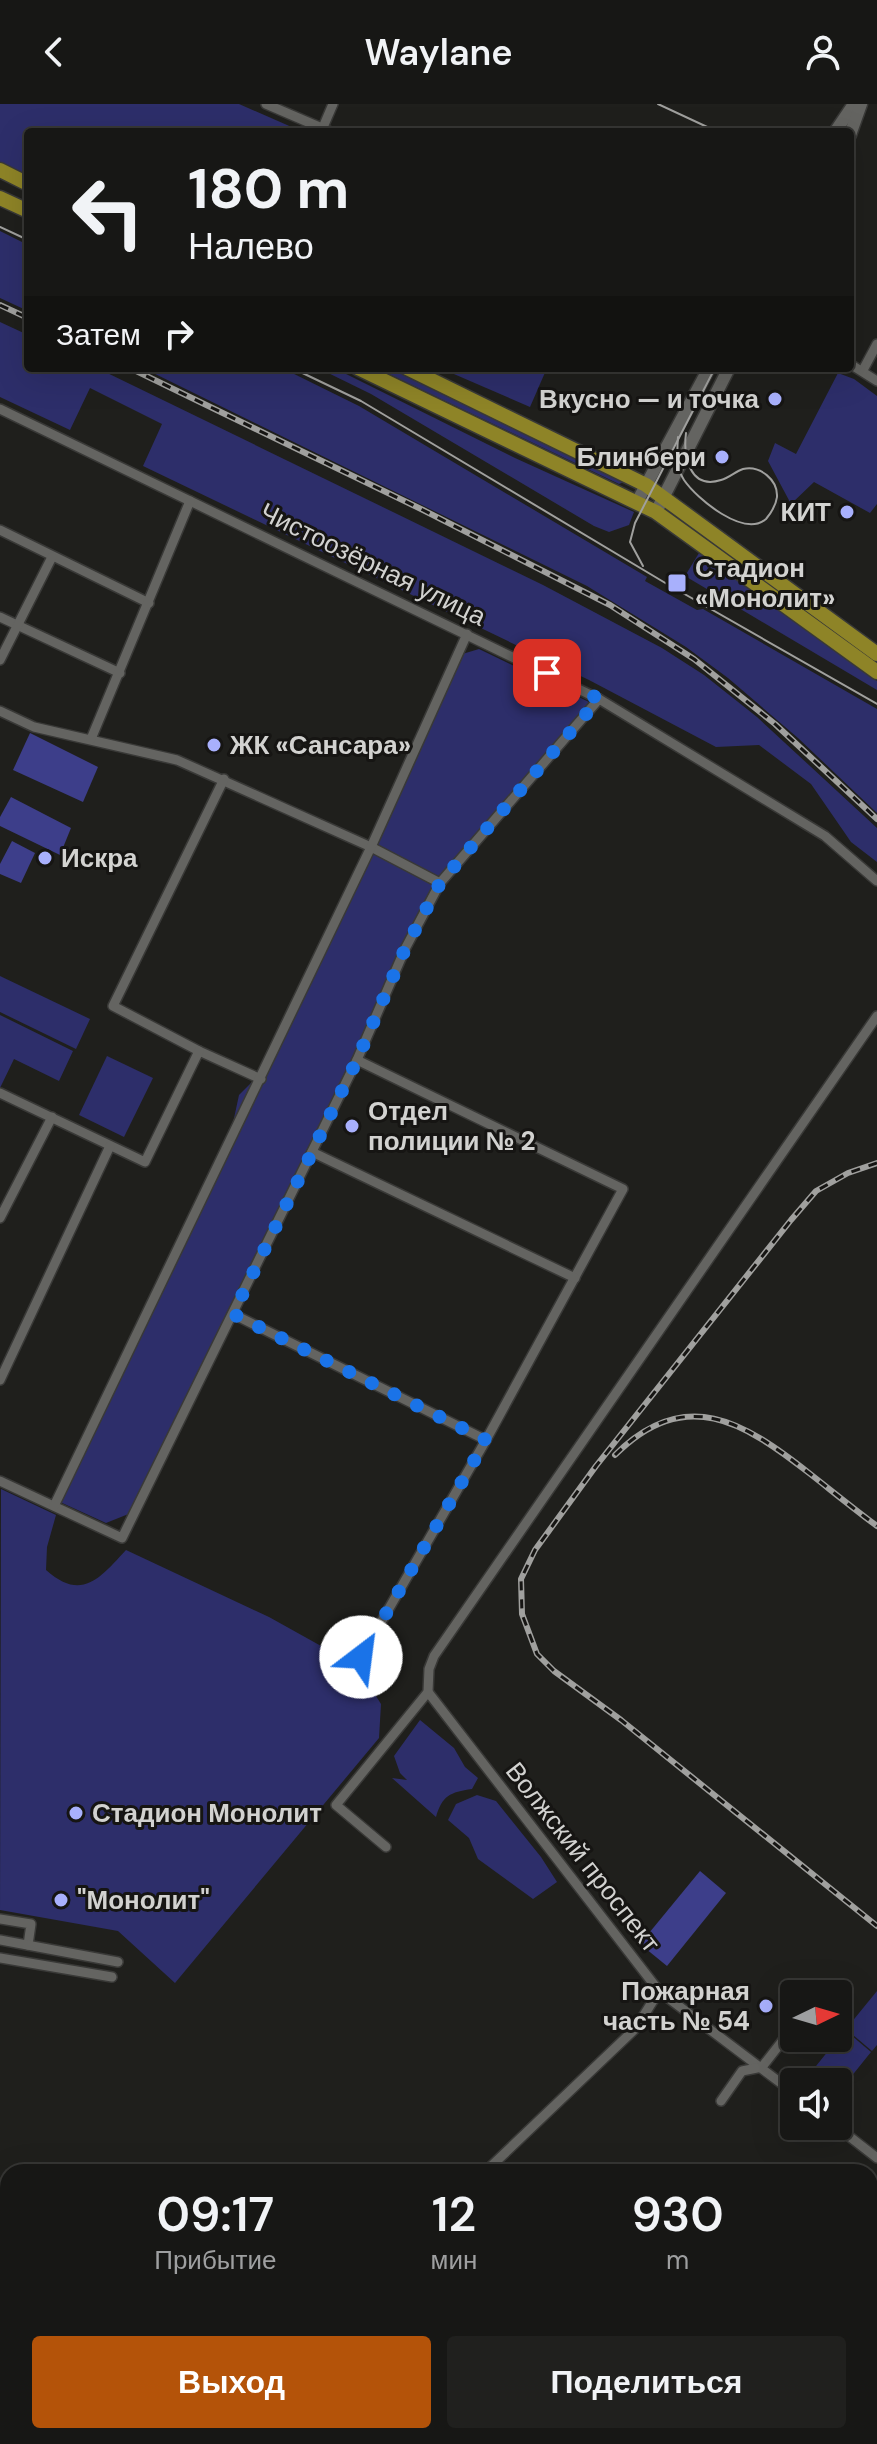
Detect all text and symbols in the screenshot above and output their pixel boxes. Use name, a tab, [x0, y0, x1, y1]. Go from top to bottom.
text: Waylane	[364, 29, 513, 76]
icon: back	[32, 30, 76, 74]
icon: person	[801, 30, 845, 74]
text: 180 m	[188, 152, 349, 225]
icon: left	[56, 160, 160, 264]
text: Налево	[188, 223, 314, 270]
icon: right	[157, 312, 201, 356]
text: Затем	[56, 315, 141, 354]
place label: Вкусно — и точка	[539, 382, 760, 416]
marker: Вкусно — и точка	[766, 390, 784, 408]
place label: Блинбери	[577, 440, 706, 474]
marker: Блинбери	[713, 448, 731, 466]
street label: Чистоозёрная улица	[254, 495, 492, 634]
place label: КИТ	[781, 495, 831, 529]
marker: КИТ	[838, 503, 856, 521]
place label: Стадион «Монолит»	[695, 551, 835, 615]
marker: Стадион «Монолит»	[666, 572, 688, 594]
pin	[513, 639, 581, 707]
icon: arrive	[525, 651, 569, 695]
place label: ЖК «Сансара»	[229, 728, 411, 762]
marker: ЖК «Сансара»	[205, 736, 223, 754]
place label: Искра	[61, 841, 138, 875]
marker: Искра	[36, 849, 54, 867]
place label: Отдел полиции № 2	[368, 1094, 536, 1158]
marker: Отдел полиции № 2	[343, 1117, 361, 1135]
position arrow	[319, 1615, 403, 1699]
street label: Волжский проспект	[498, 1755, 668, 1959]
place label: Стадион Монолит	[92, 1796, 322, 1830]
marker: Стадион Монолит	[67, 1804, 85, 1822]
place label: "Монолит"	[77, 1883, 210, 1917]
marker: "Монолит"	[52, 1891, 70, 1909]
place label: Пожарная часть № 54	[603, 1974, 750, 2038]
north arrow	[780, 1980, 852, 2052]
map controls	[780, 1980, 852, 2140]
marker: Пожарная часть № 54	[757, 1997, 775, 2015]
button: sound	[780, 2068, 852, 2140]
text: 09:17	[156, 2183, 274, 2246]
text: 12	[432, 2183, 476, 2246]
text: 930	[632, 2183, 724, 2246]
text: Прибытие	[154, 2243, 276, 2277]
text: мин	[431, 2243, 477, 2277]
text: m	[666, 2243, 689, 2277]
button: Выход	[32, 2336, 431, 2428]
button: Поделиться	[447, 2336, 846, 2428]

